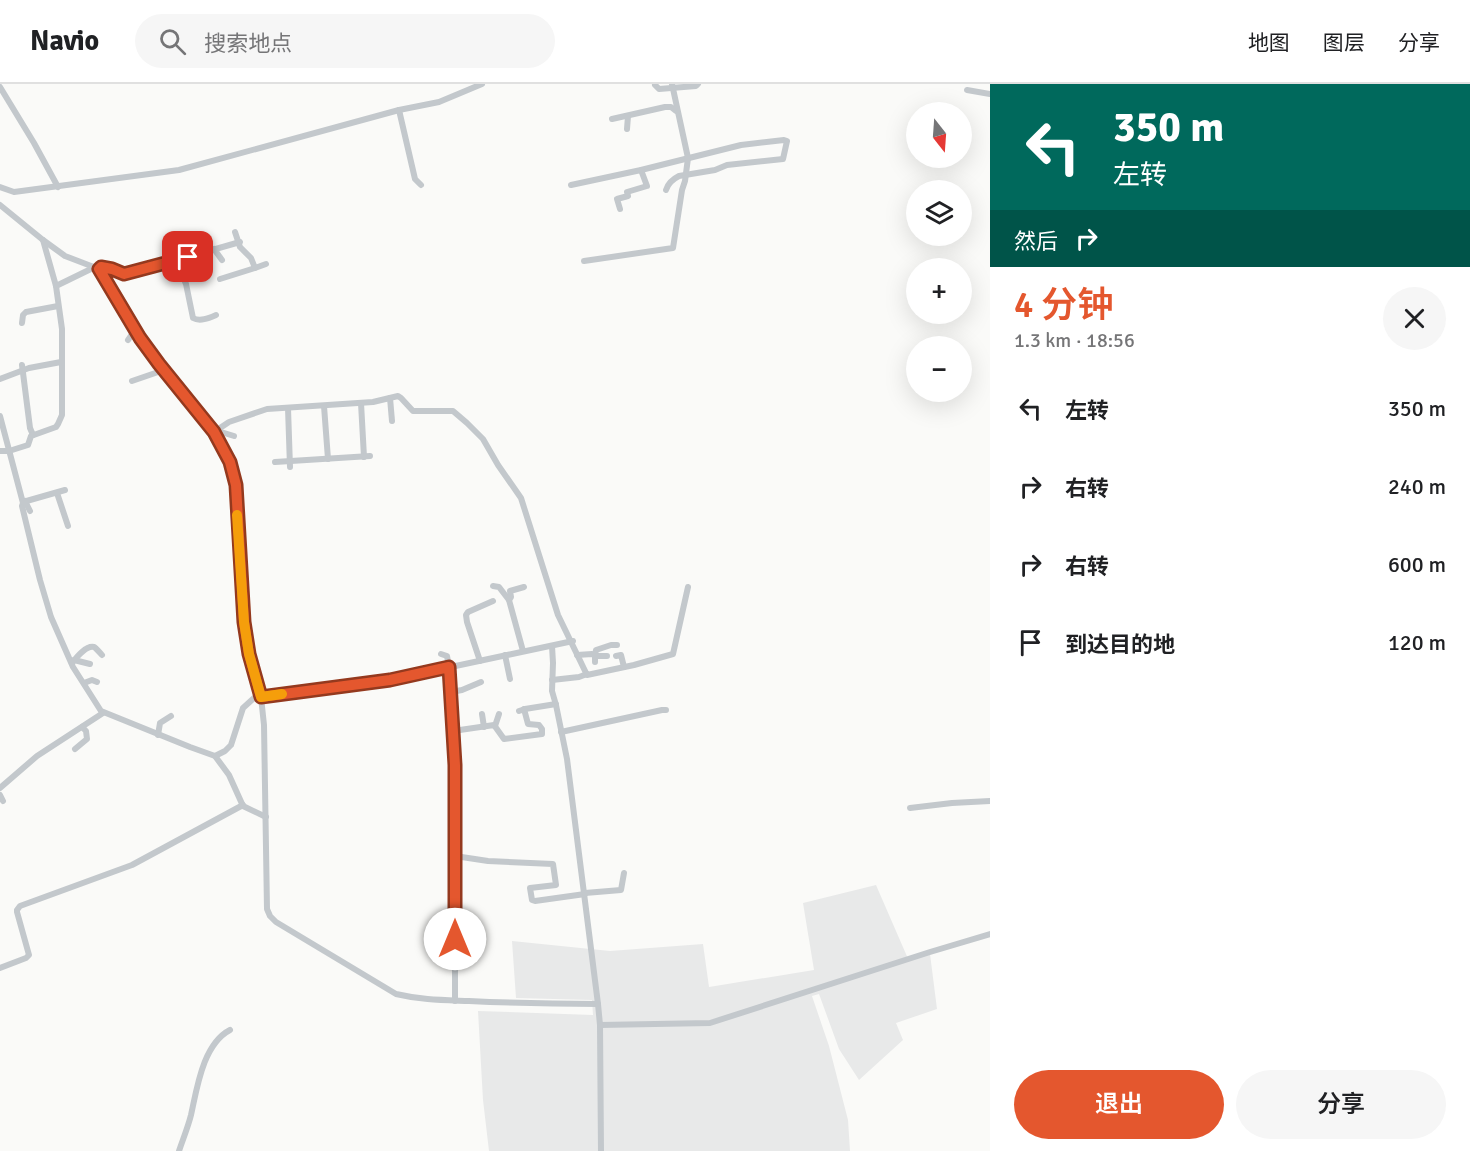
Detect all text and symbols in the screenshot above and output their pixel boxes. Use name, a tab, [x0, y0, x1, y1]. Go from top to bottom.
search box	[135, 14, 555, 68]
text: Navio	[30, 24, 99, 58]
icon: search	[156, 25, 189, 58]
text: 搜索地点	[204, 30, 292, 57]
text: 地图	[1248, 30, 1290, 56]
text: 图层	[1323, 30, 1365, 56]
text: 分享	[1398, 30, 1440, 56]
north arrow	[906, 102, 972, 168]
map controls	[906, 102, 972, 402]
text: 350 m	[1113, 102, 1224, 153]
icon: left	[1014, 108, 1092, 186]
text: 左转	[1113, 159, 1167, 192]
button: layers	[906, 180, 972, 246]
icon: right	[1070, 222, 1103, 255]
text: 然后	[1014, 228, 1058, 255]
pin	[162, 231, 213, 282]
icon: arrive	[171, 240, 204, 273]
button: +	[906, 258, 972, 324]
text: 4 分钟	[1014, 283, 1113, 328]
button: close	[1383, 287, 1446, 350]
text: 1.3 km · 18:56	[1014, 328, 1135, 353]
button: −	[906, 336, 972, 402]
icon: left	[1014, 392, 1047, 425]
text: 350 m	[1388, 395, 1446, 422]
text: 左转	[1065, 397, 1109, 424]
icon: right	[1014, 470, 1047, 503]
text: 240 m	[1388, 473, 1446, 500]
text: 右转	[1065, 475, 1109, 502]
icon: right	[1014, 548, 1047, 581]
text: 600 m	[1388, 551, 1446, 578]
text: 右转	[1065, 553, 1109, 580]
icon: arrive	[1014, 626, 1047, 659]
text: 120 m	[1388, 629, 1446, 656]
text: 到达目的地	[1065, 631, 1175, 658]
position arrow	[423, 907, 487, 971]
button: 退出	[1014, 1070, 1224, 1139]
button: 分享	[1236, 1070, 1446, 1139]

